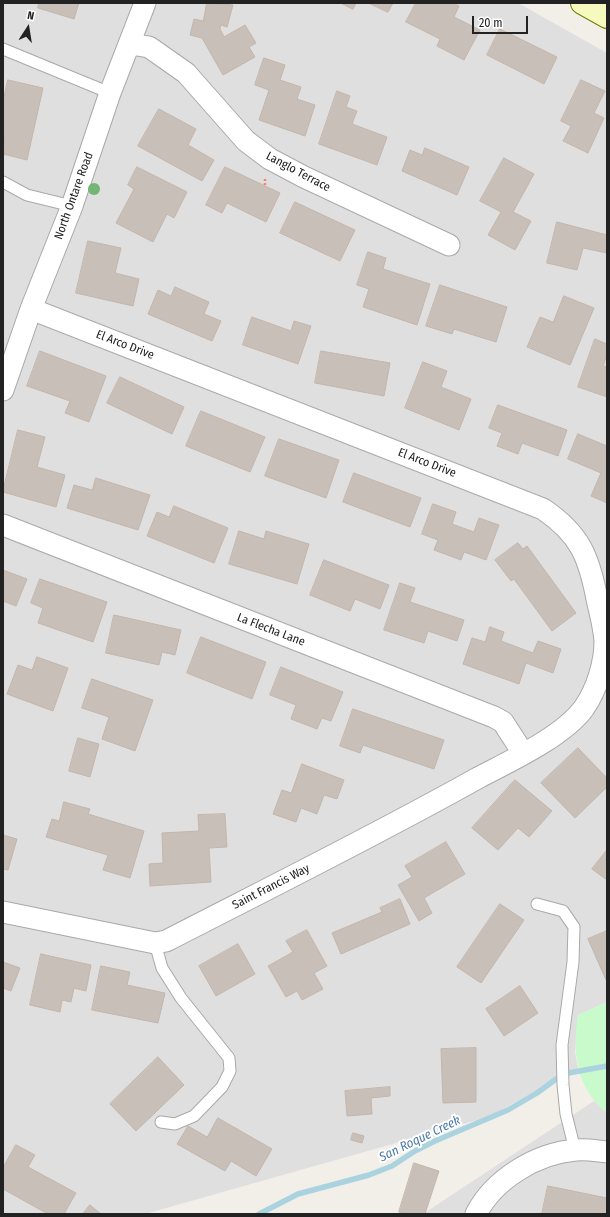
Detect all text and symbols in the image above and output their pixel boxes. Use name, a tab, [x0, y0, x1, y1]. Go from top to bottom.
north arrow	[8, 8, 48, 48]
scale bar	[474, 8, 530, 34]
text: N	[26, 9, 35, 23]
text: 20 m	[479, 16, 503, 30]
street label: Langlo Terrace	[263, 149, 333, 195]
street label: North Ontare Road	[52, 150, 96, 242]
street label: El Arco Drive	[94, 327, 156, 363]
street label: El Arco Drive	[396, 445, 458, 481]
street label: La Flecha Lane	[235, 610, 307, 650]
street label: Saint Francis Way	[230, 861, 312, 913]
water label: San Roque Creek	[377, 1113, 463, 1165]

